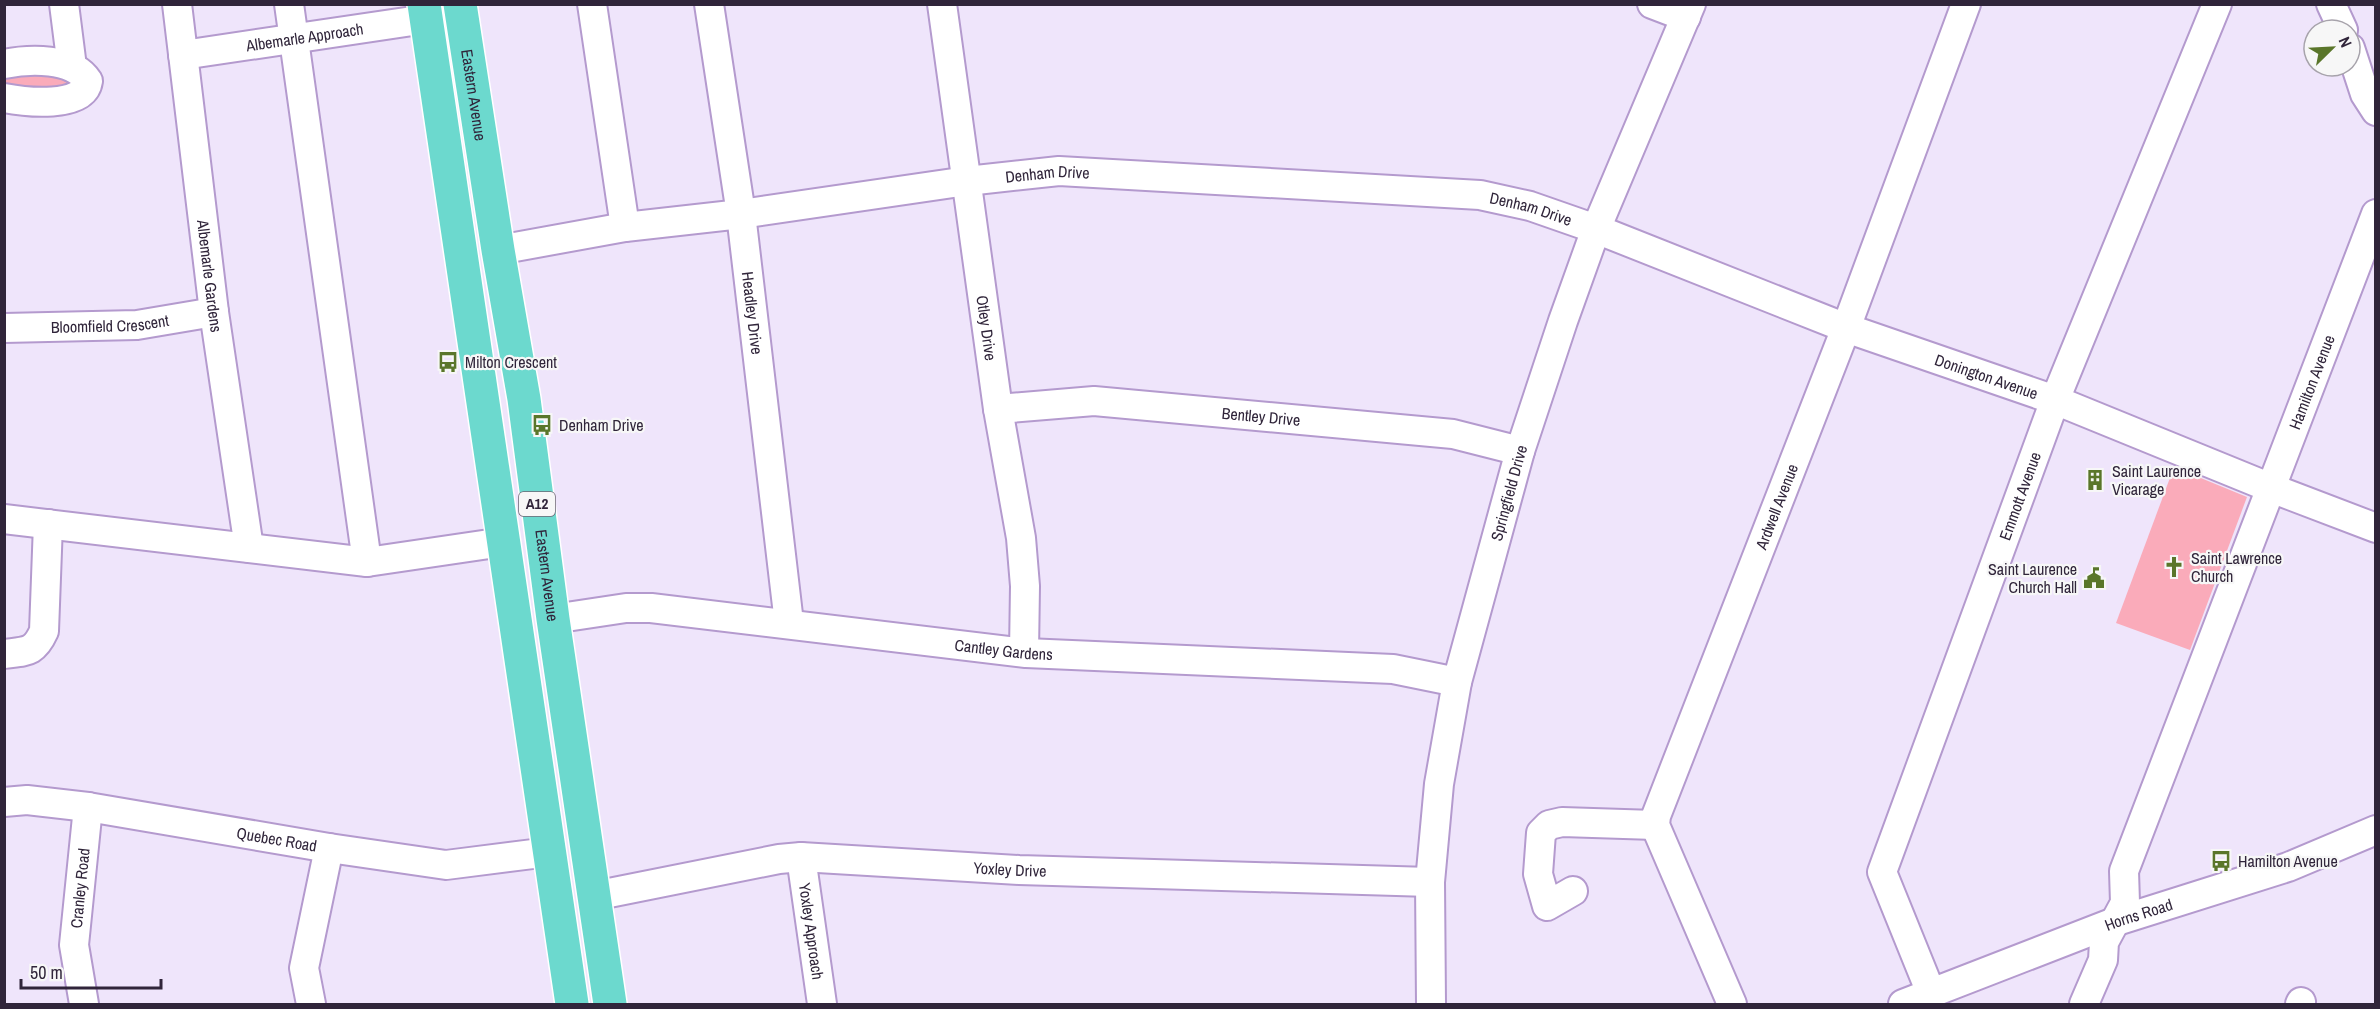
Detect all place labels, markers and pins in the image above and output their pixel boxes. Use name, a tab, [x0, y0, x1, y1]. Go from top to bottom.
bus stop icon: Milton Crescent	[436, 350, 460, 374]
place label: Milton Crescent	[465, 351, 557, 373]
bus stop icon: Denham Drive	[530, 413, 554, 437]
place label: Denham Drive	[559, 414, 644, 436]
place label: Saint Laurence Vicarage	[2112, 460, 2201, 500]
building icon: Saint Laurence Vicarage	[2083, 468, 2107, 492]
place label: Saint Lawrence Church	[2191, 547, 2282, 587]
church icon: Saint Lawrence Church	[2162, 555, 2186, 579]
place label: Saint Laurence Church Hall	[1988, 558, 2077, 598]
public building icon: Saint Laurence Church Hall	[2082, 566, 2106, 590]
bus stop icon: Hamilton Avenue	[2209, 849, 2233, 873]
place label: Hamilton Avenue	[2238, 850, 2338, 872]

